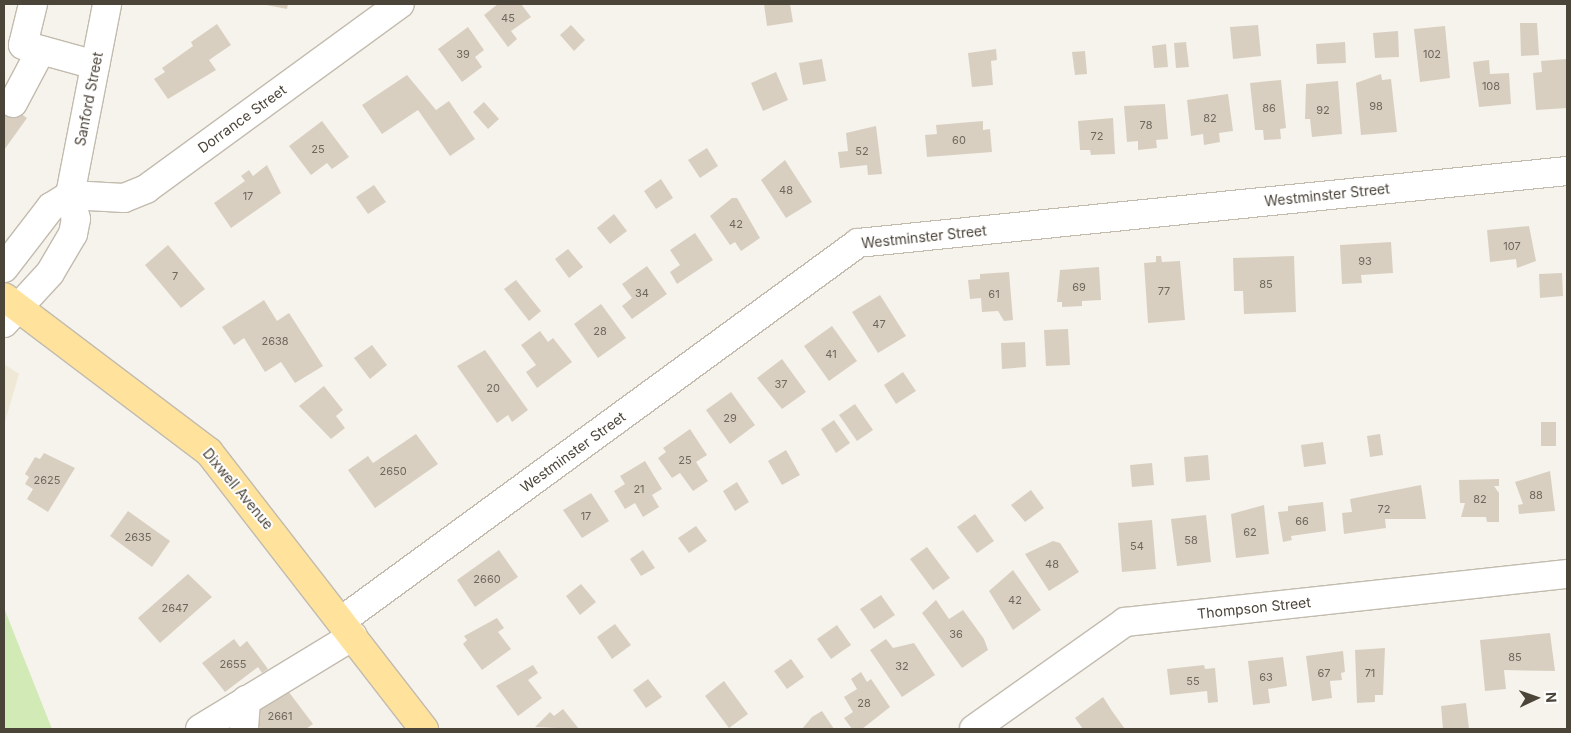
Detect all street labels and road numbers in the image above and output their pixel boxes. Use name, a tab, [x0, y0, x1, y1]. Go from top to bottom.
street label: Sanford Street	[72, 51, 106, 147]
street label: Dorrance Street	[195, 81, 289, 157]
street label: Westminster Street	[1264, 180, 1390, 210]
street label: Westminster Street	[861, 222, 987, 252]
street label: Westminster Street	[517, 408, 629, 496]
street label: Dixwell Avenue	[199, 445, 277, 533]
street label: Thompson Street	[1196, 594, 1312, 622]

